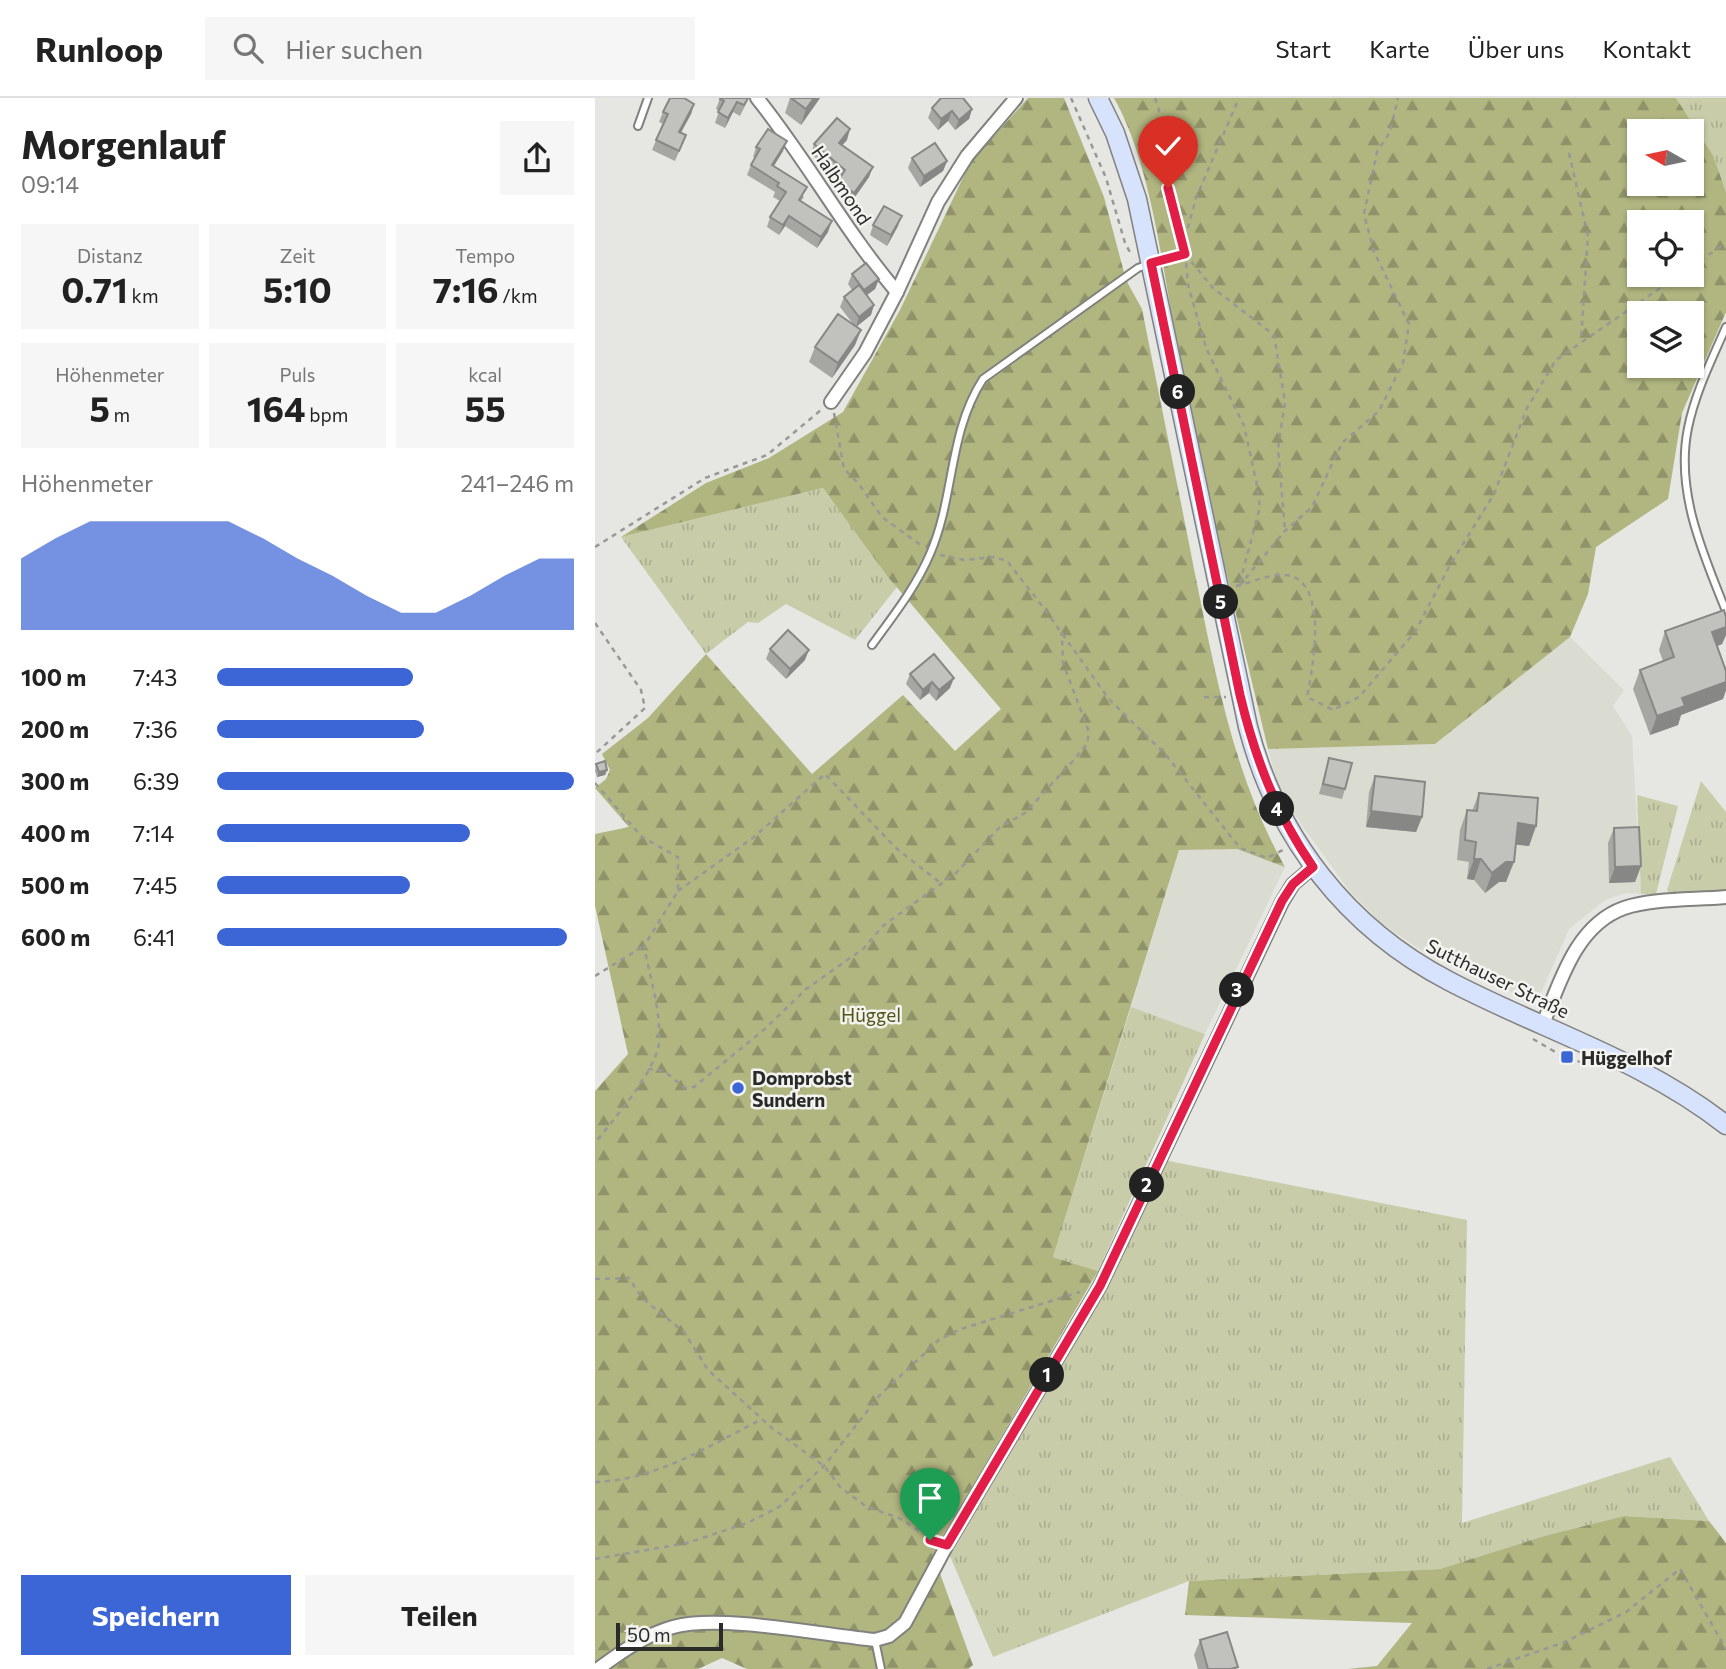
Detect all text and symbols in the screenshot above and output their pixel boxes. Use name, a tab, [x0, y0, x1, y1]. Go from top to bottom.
search box	[205, 17, 695, 80]
text: Runloop	[35, 28, 163, 69]
icon: search	[229, 29, 267, 67]
text: Hier suchen	[285, 33, 423, 64]
text: Start	[1276, 34, 1331, 63]
text: Karte	[1369, 34, 1430, 63]
text: Über uns	[1468, 34, 1564, 63]
text: Kontakt	[1602, 34, 1691, 63]
pin	[1138, 116, 1198, 188]
north arrow	[1627, 119, 1705, 196]
map controls	[1627, 119, 1704, 378]
text: Morgenlauf	[21, 120, 226, 167]
button: share	[500, 121, 574, 195]
icon: check	[1149, 127, 1187, 165]
street label: Halbmond	[807, 141, 877, 229]
text: 09:14	[21, 170, 79, 198]
button: locate	[1627, 210, 1704, 287]
text: Distanz	[77, 244, 143, 267]
text: Zeit	[280, 244, 315, 267]
text: Tempo	[455, 244, 515, 267]
text: 0.71	[61, 267, 128, 310]
text: 5:10	[263, 267, 332, 310]
text: 7:16	[433, 267, 499, 310]
text: km	[128, 284, 158, 307]
text: /km	[499, 284, 538, 307]
button: layers	[1627, 301, 1704, 378]
text: Höhenmeter	[55, 363, 164, 386]
text: Puls	[279, 363, 316, 386]
text: kcal	[468, 363, 502, 386]
pin: 6	[1161, 374, 1195, 410]
text: 6	[1172, 380, 1183, 403]
text: 5	[90, 386, 110, 429]
text: 164	[247, 386, 306, 429]
text: 55	[465, 386, 506, 429]
text: m	[110, 403, 130, 426]
text: bpm	[306, 403, 348, 426]
text: Höhenmeter	[21, 469, 153, 497]
text: 241–246 m	[461, 469, 574, 497]
pin: 5	[1203, 584, 1239, 620]
text: 5	[1215, 590, 1226, 613]
text: 100 m	[21, 663, 86, 691]
text: 7:43	[133, 663, 178, 691]
text: 200 m	[21, 715, 89, 743]
text: 7:36	[133, 715, 178, 743]
text: 300 m	[21, 767, 89, 795]
text: 6:39	[133, 767, 179, 795]
pin: 4	[1259, 792, 1295, 826]
text: 4	[1271, 797, 1282, 820]
text: 400 m	[21, 819, 90, 847]
text: 7:14	[133, 819, 174, 847]
text: 500 m	[21, 871, 89, 899]
text: 7:45	[133, 871, 178, 899]
text: 600 m	[21, 923, 90, 951]
text: 6:41	[133, 923, 175, 951]
street label: Sutthauser Straße	[1423, 933, 1573, 1023]
pin: 3	[1219, 972, 1255, 1008]
text: 3	[1231, 978, 1242, 1001]
park label: Hüggel	[841, 1003, 901, 1026]
place label: Hüggelhof	[1581, 1046, 1672, 1069]
marker: Hüggelhof	[1559, 1049, 1575, 1065]
place label: Domprobst Sundern	[752, 1066, 852, 1111]
marker: Domprobst Sundern	[730, 1080, 746, 1096]
pin: 2	[1129, 1168, 1165, 1202]
text: 2	[1141, 1173, 1152, 1196]
pin: 1	[1029, 1358, 1065, 1392]
text: 1	[1042, 1363, 1051, 1386]
pin	[900, 1468, 960, 1540]
icon: arrive	[911, 1479, 949, 1517]
button: Speichern	[21, 1575, 291, 1655]
button: Teilen	[305, 1575, 574, 1655]
scale bar	[616, 1620, 723, 1652]
text: 50 m	[627, 1623, 671, 1646]

